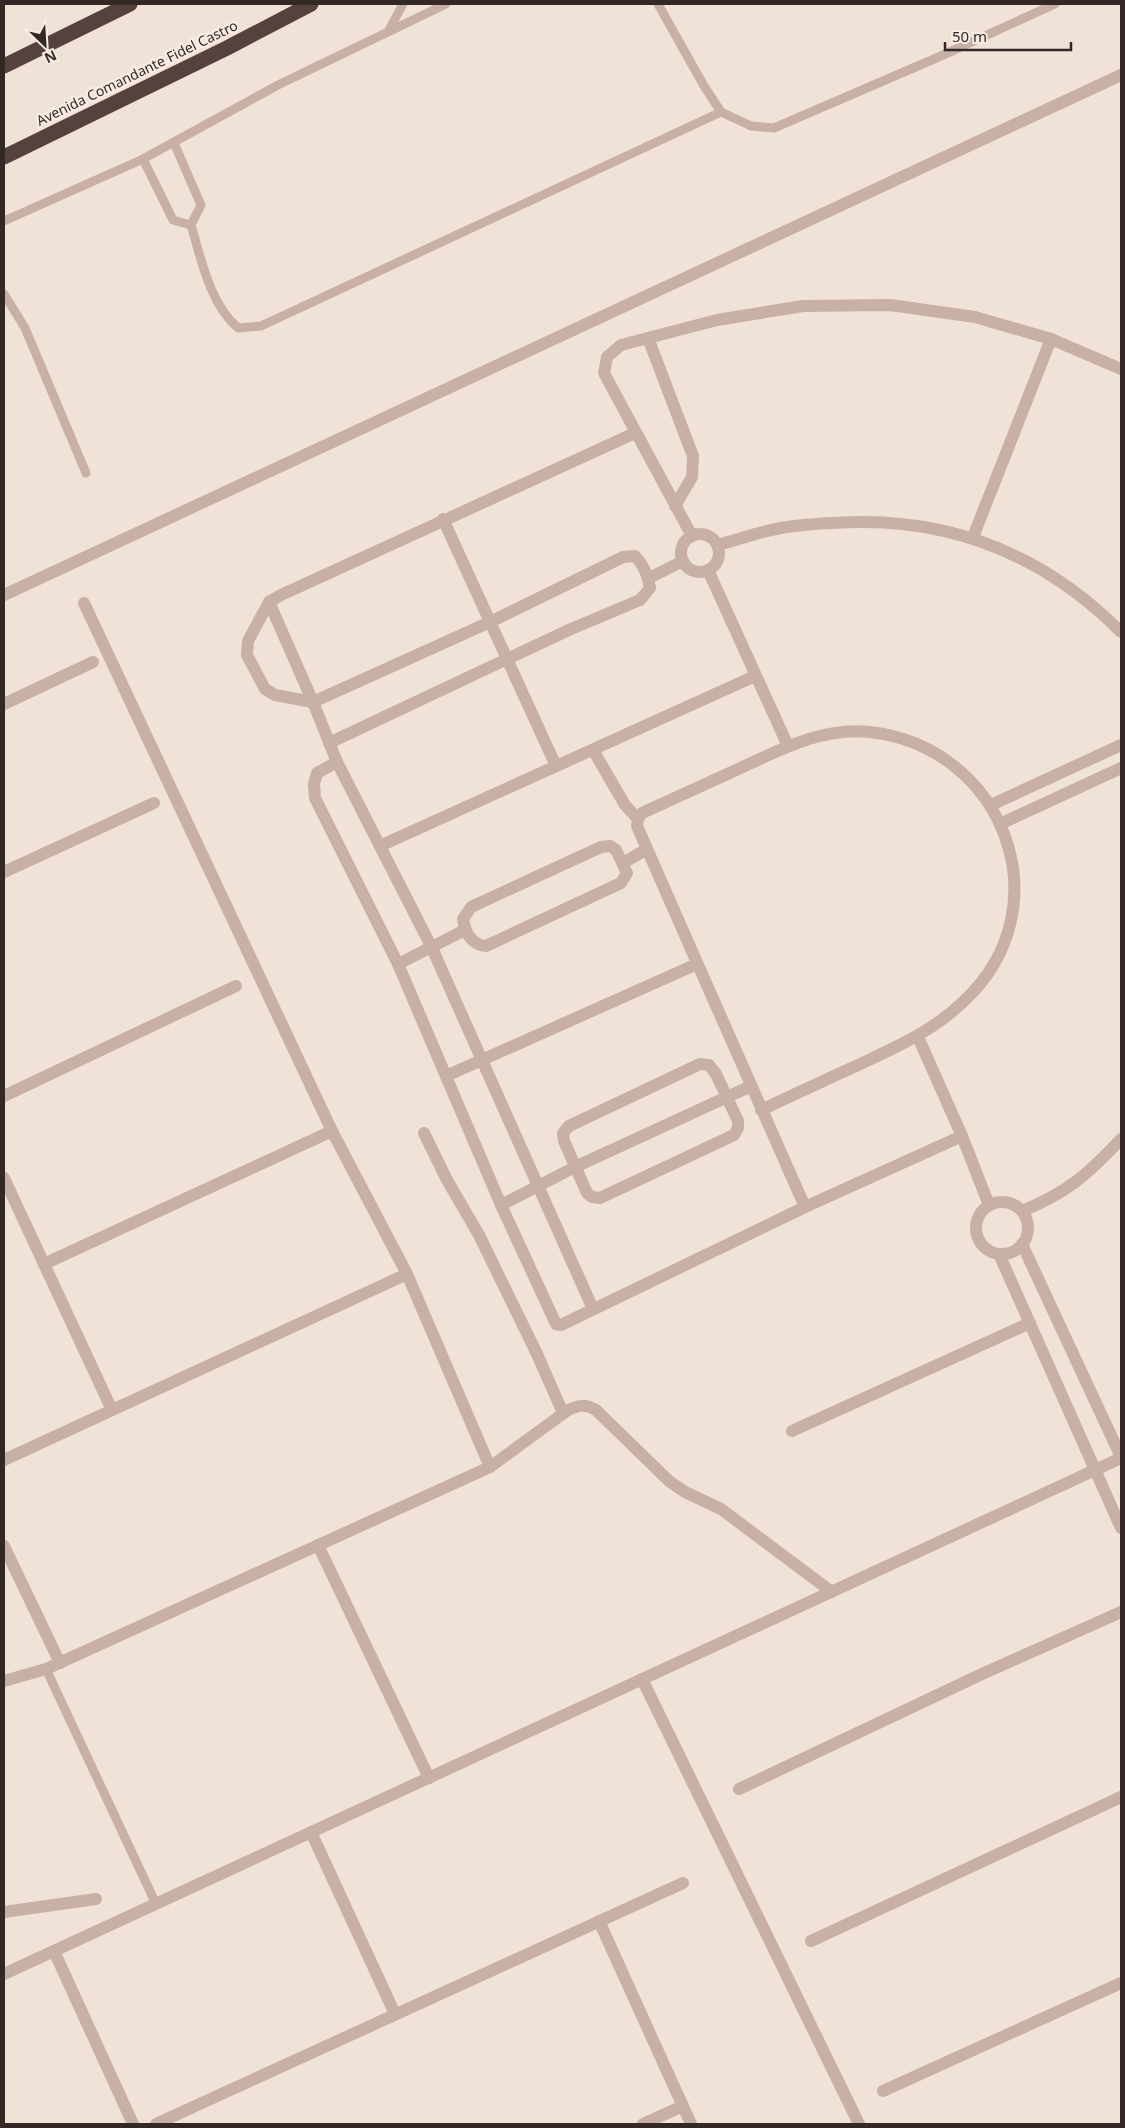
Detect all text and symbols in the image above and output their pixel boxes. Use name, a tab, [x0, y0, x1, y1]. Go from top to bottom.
street label: Avenida Comandante Fidel Castro	[33, 15, 241, 130]
north arrow	[20, 20, 70, 70]
scale bar	[945, 20, 1071, 52]
text: 50 m	[952, 26, 987, 46]
text: N	[42, 46, 60, 68]

